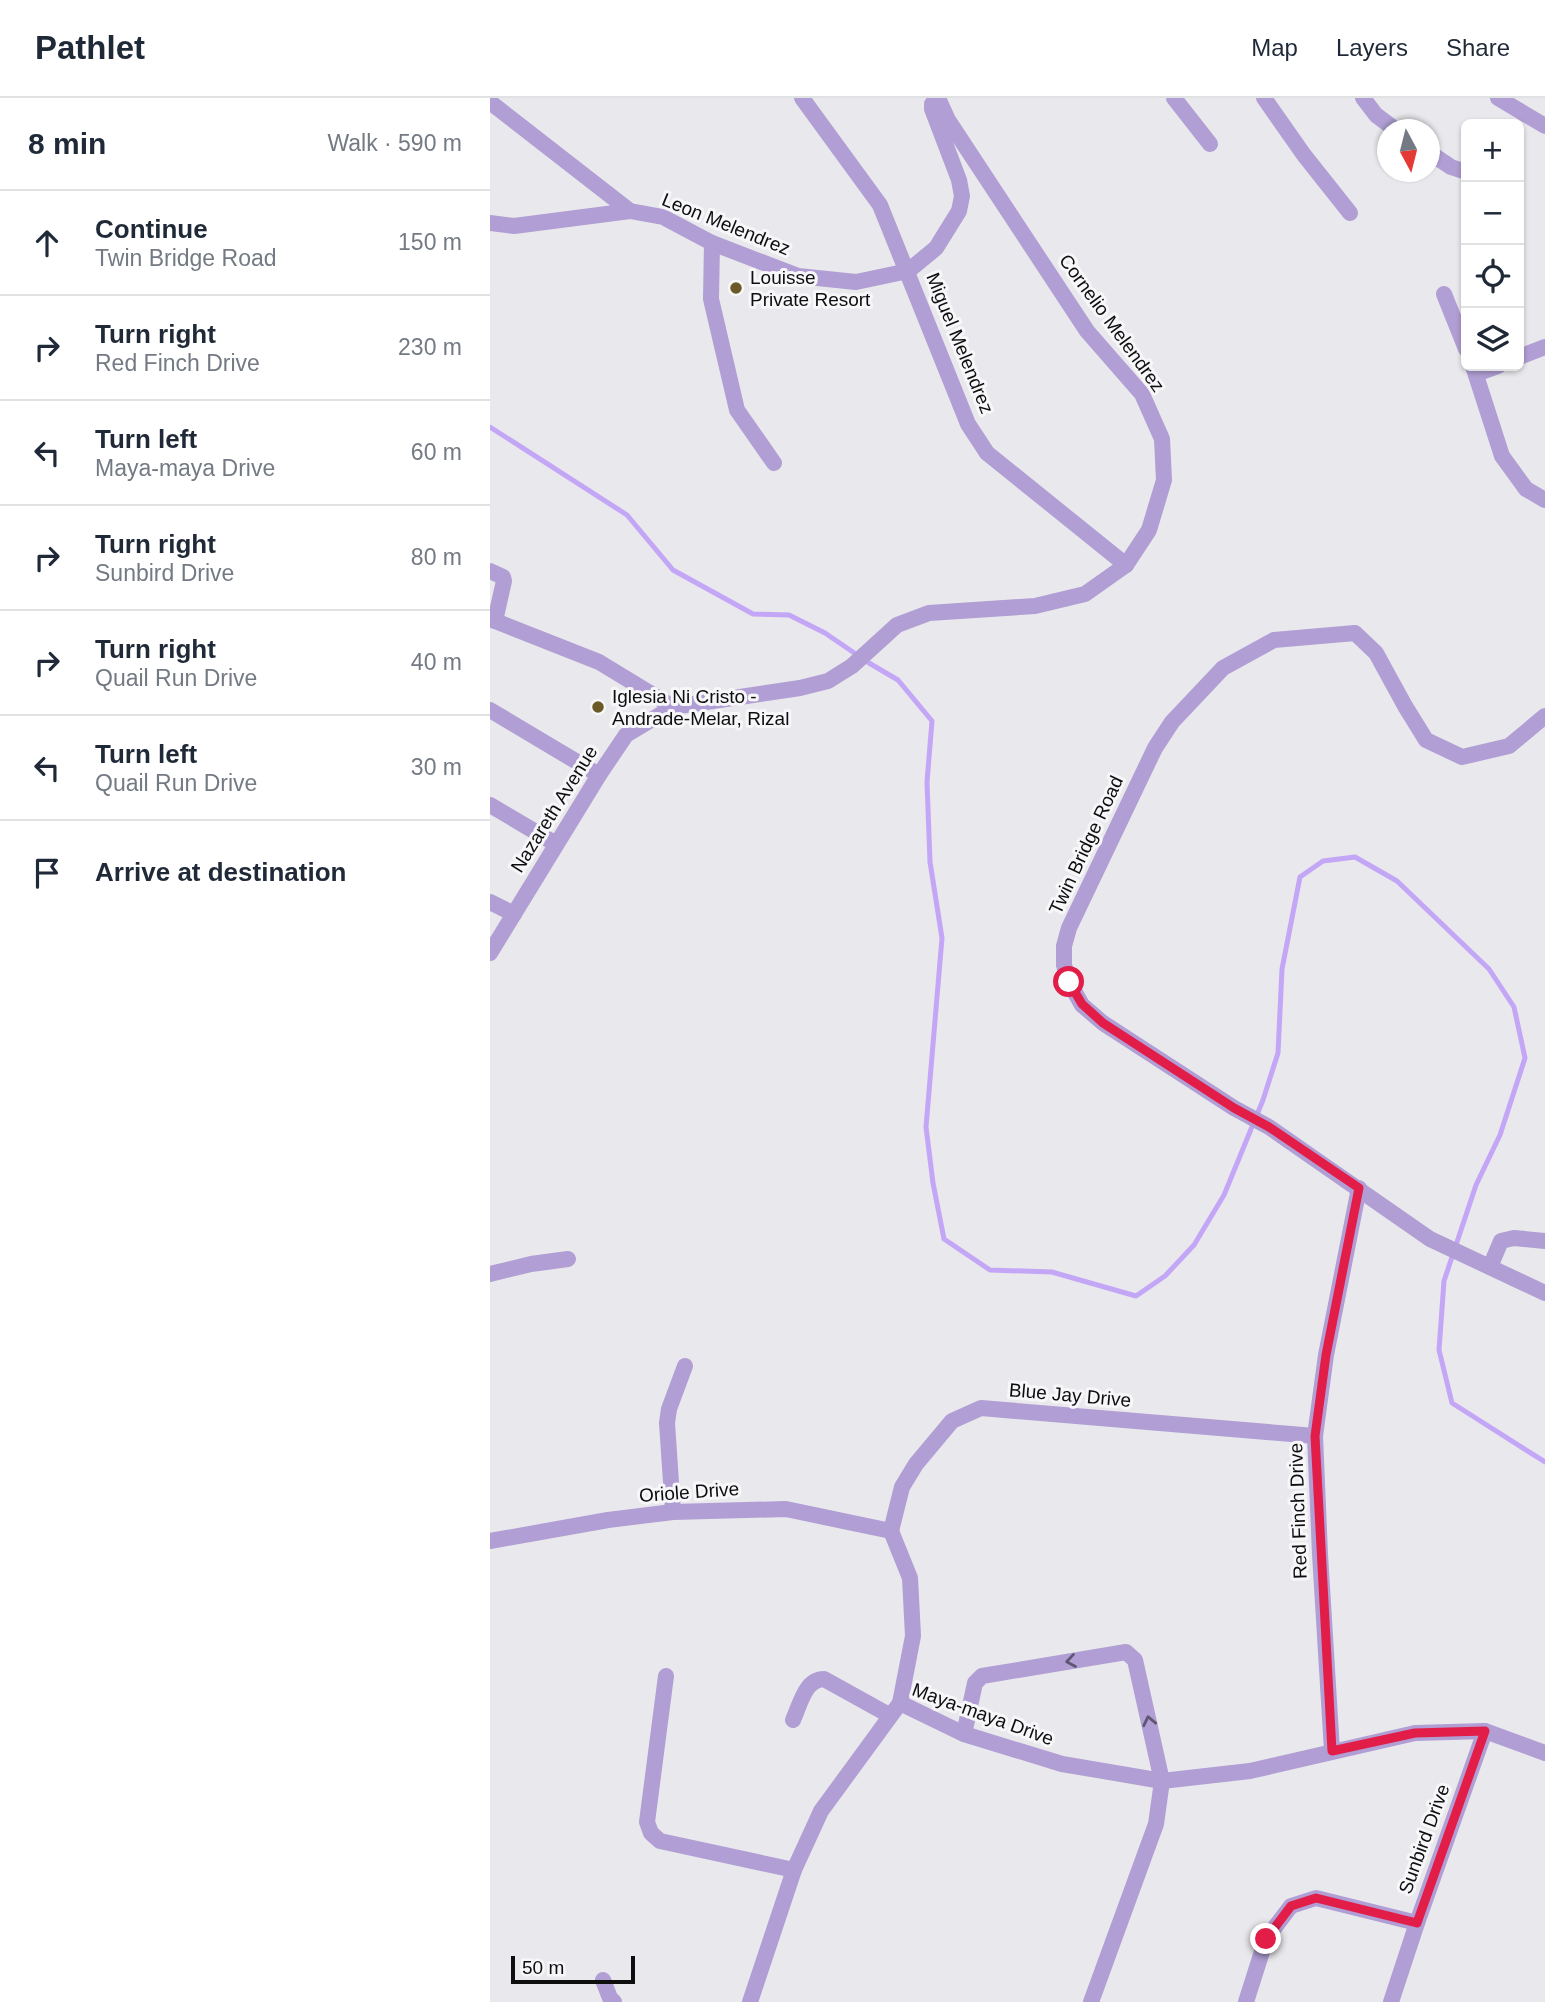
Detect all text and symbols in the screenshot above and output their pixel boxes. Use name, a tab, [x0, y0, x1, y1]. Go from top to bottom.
text: Pathlet	[35, 29, 145, 66]
text: Map	[1251, 34, 1298, 61]
text: Layers	[1336, 34, 1408, 61]
text: Share	[1446, 34, 1510, 61]
north arrow	[1377, 119, 1440, 182]
map controls	[1461, 119, 1524, 371]
button: +	[1461, 119, 1524, 182]
text: 8 min	[28, 127, 106, 160]
text: Walk · 590 m	[327, 130, 462, 156]
button: −	[1461, 182, 1524, 245]
street label: Leon Melendrez	[659, 189, 793, 259]
text: Continue	[95, 214, 208, 244]
icon: ahead	[28, 224, 66, 262]
text: 150 m	[398, 229, 462, 255]
text: Twin Bridge Road	[95, 245, 277, 271]
button: locate	[1461, 245, 1524, 308]
street label: Cornelio Melendrez	[1055, 250, 1169, 396]
place label: Louisse Private Resort	[750, 267, 871, 310]
street label: Miguel Melendrez	[922, 270, 998, 416]
marker: Louisse Private Resort	[728, 280, 744, 296]
button: layers	[1461, 308, 1524, 371]
text: Turn right	[95, 319, 216, 349]
icon: right	[28, 329, 66, 367]
text: 230 m	[398, 334, 462, 360]
text: Red Finch Drive	[95, 350, 260, 376]
text: Turn left	[95, 424, 197, 454]
icon: left	[28, 434, 66, 472]
text: 60 m	[411, 439, 462, 465]
text: Maya-maya Drive	[95, 455, 275, 481]
text: Turn right	[95, 529, 216, 559]
icon: right	[28, 539, 66, 577]
text: 80 m	[411, 544, 462, 570]
text: Sunbird Drive	[95, 560, 234, 586]
text: Turn right	[95, 634, 216, 664]
icon: right	[28, 644, 66, 682]
text: 40 m	[411, 649, 462, 675]
text: Quail Run Drive	[95, 665, 257, 691]
place label: Iglesia Ni Cristo - Andrade-Melar, Rizal	[612, 686, 789, 729]
marker: Iglesia Ni Cristo - Andrade-Melar, Rizal	[590, 699, 606, 715]
text: Turn left	[95, 739, 197, 769]
street label: Nazareth Avenue	[507, 742, 601, 876]
icon: left	[28, 749, 66, 787]
text: 30 m	[411, 754, 462, 780]
text: Quail Run Drive	[95, 770, 257, 796]
street label: Twin Bridge Road	[1045, 773, 1127, 917]
icon: arrive	[28, 854, 66, 892]
text: Arrive at destination	[95, 857, 346, 887]
route start	[1053, 966, 1084, 997]
street label: Blue Jay Drive	[1008, 1379, 1132, 1411]
street label: Red Finch Drive	[1285, 1443, 1311, 1579]
street label: Oriole Drive	[638, 1478, 740, 1506]
one-way arrow	[1065, 1653, 1077, 1668]
street label: Maya-maya Drive	[909, 1679, 1057, 1749]
one-way arrow	[1142, 1715, 1157, 1727]
street label: Sunbird Drive	[1394, 1781, 1454, 1897]
route end	[1250, 1923, 1281, 1954]
scale bar	[511, 1953, 635, 1985]
text: 50 m	[522, 1957, 564, 1978]

